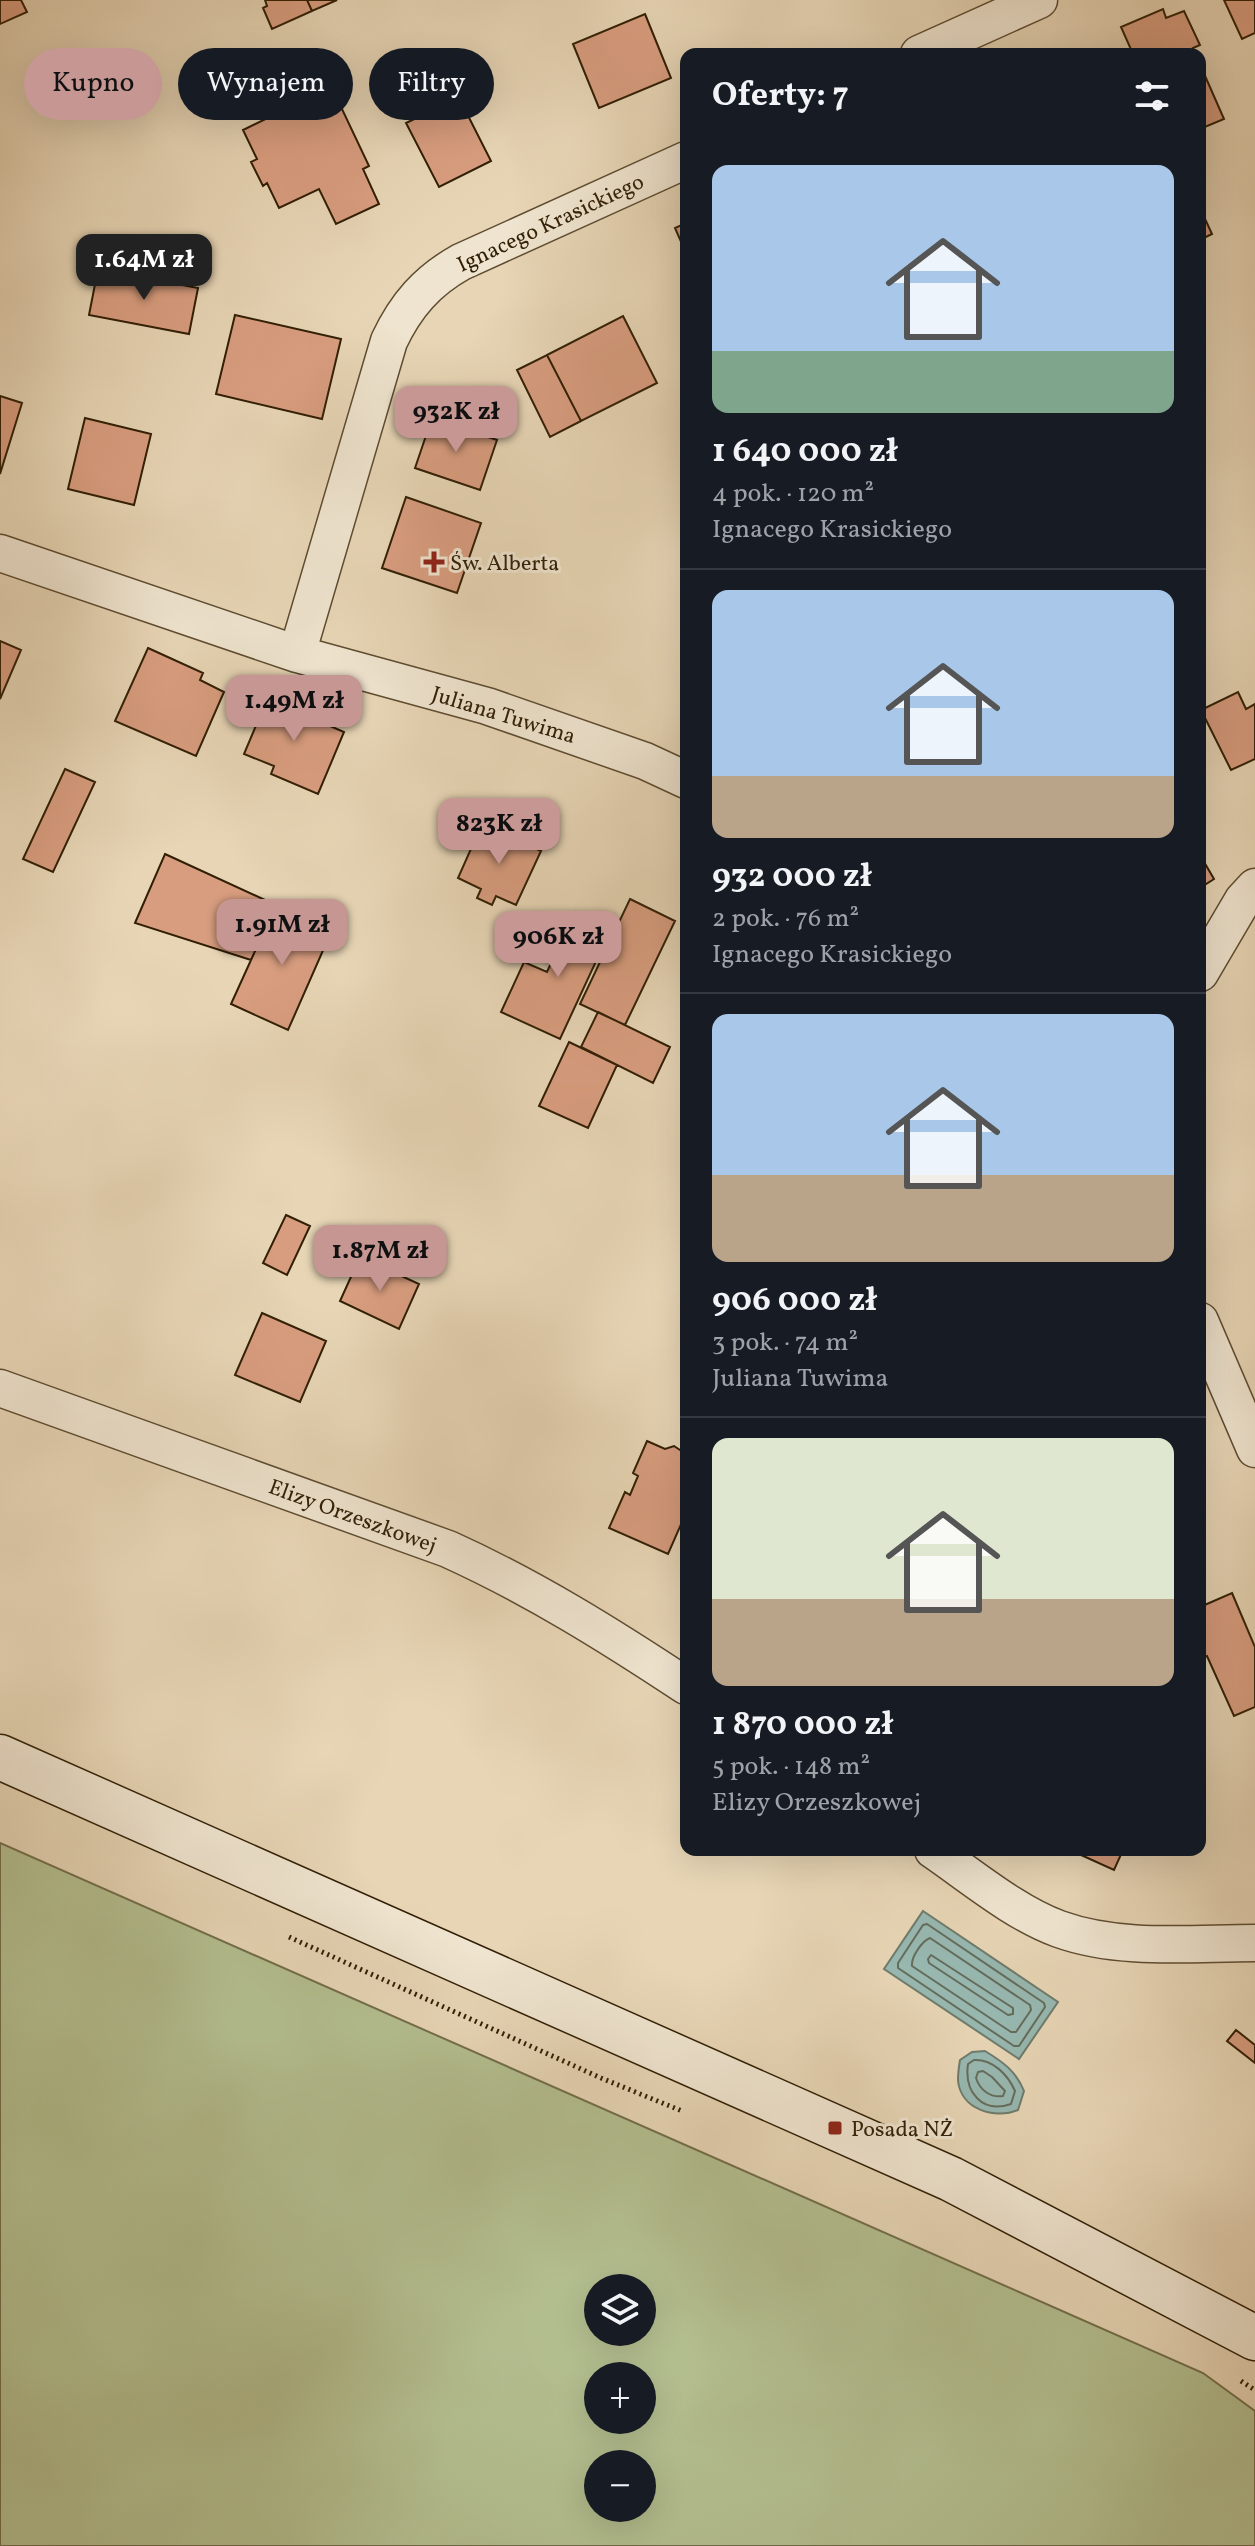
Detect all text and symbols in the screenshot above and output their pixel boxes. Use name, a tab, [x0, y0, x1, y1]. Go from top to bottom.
chip: Kupno	[24, 48, 162, 120]
chip: Wynajem	[178, 48, 353, 120]
chip: Filtry	[369, 48, 494, 120]
text: Oferty: 7	[712, 73, 849, 120]
icon: filters	[1130, 74, 1174, 118]
street label: Ignacego Krasickiego	[452, 167, 650, 281]
icon: home	[871, 217, 1015, 361]
pin: 1.64M zł	[61, 234, 227, 302]
text: 1.64M zł	[94, 242, 194, 278]
pin: 932K zł	[382, 386, 530, 454]
text: 932K zł	[412, 394, 500, 430]
text: 1 640 000 zł	[712, 429, 898, 476]
text: 4 pok. · 120 m²	[712, 476, 874, 512]
text: Ignacego Krasickiego	[712, 512, 952, 548]
place label: Św. Alberta	[450, 549, 559, 580]
marker: Św. Alberta	[425, 553, 443, 571]
icon: home	[871, 642, 1015, 786]
pin: 1.49M zł	[211, 675, 377, 743]
street label: Juliana Tuwima	[427, 680, 579, 753]
text: 1.49M zł	[244, 683, 344, 719]
pin: 823K zł	[425, 798, 573, 866]
text: 823K zł	[456, 806, 542, 842]
text: 932 000 zł	[712, 854, 871, 901]
pin: 1.91M zł	[199, 899, 365, 967]
text: 2 pok. · 76 m²	[712, 901, 859, 937]
text: 1.91M zł	[234, 907, 330, 943]
pin: 906K zł	[484, 911, 632, 979]
text: 906K zł	[512, 919, 604, 955]
text: Ignacego Krasickiego	[712, 937, 952, 973]
icon: home	[871, 1066, 1015, 1210]
pin: 1.87M zł	[297, 1225, 463, 1293]
text: 1.87M zł	[332, 1233, 428, 1269]
text: 906 000 zł	[712, 1278, 877, 1325]
text: 3 pok. · 74 m²	[712, 1325, 858, 1361]
text: Juliana Tuwima	[712, 1361, 888, 1397]
street label: Elizy Orzeszkowej	[264, 1473, 441, 1562]
icon: home	[871, 1490, 1015, 1634]
text: 1 870 000 zł	[712, 1702, 893, 1749]
text: 5 pok. · 148 m²	[712, 1749, 870, 1785]
text: Elizy Orzeszkowej	[712, 1785, 921, 1821]
place label: Posada NŻ	[851, 2115, 953, 2146]
marker: Posada NŻ	[826, 2119, 844, 2137]
map controls	[584, 2274, 656, 2522]
button: layers	[584, 2274, 656, 2346]
button: +	[584, 2362, 656, 2434]
button: −	[584, 2450, 656, 2522]

